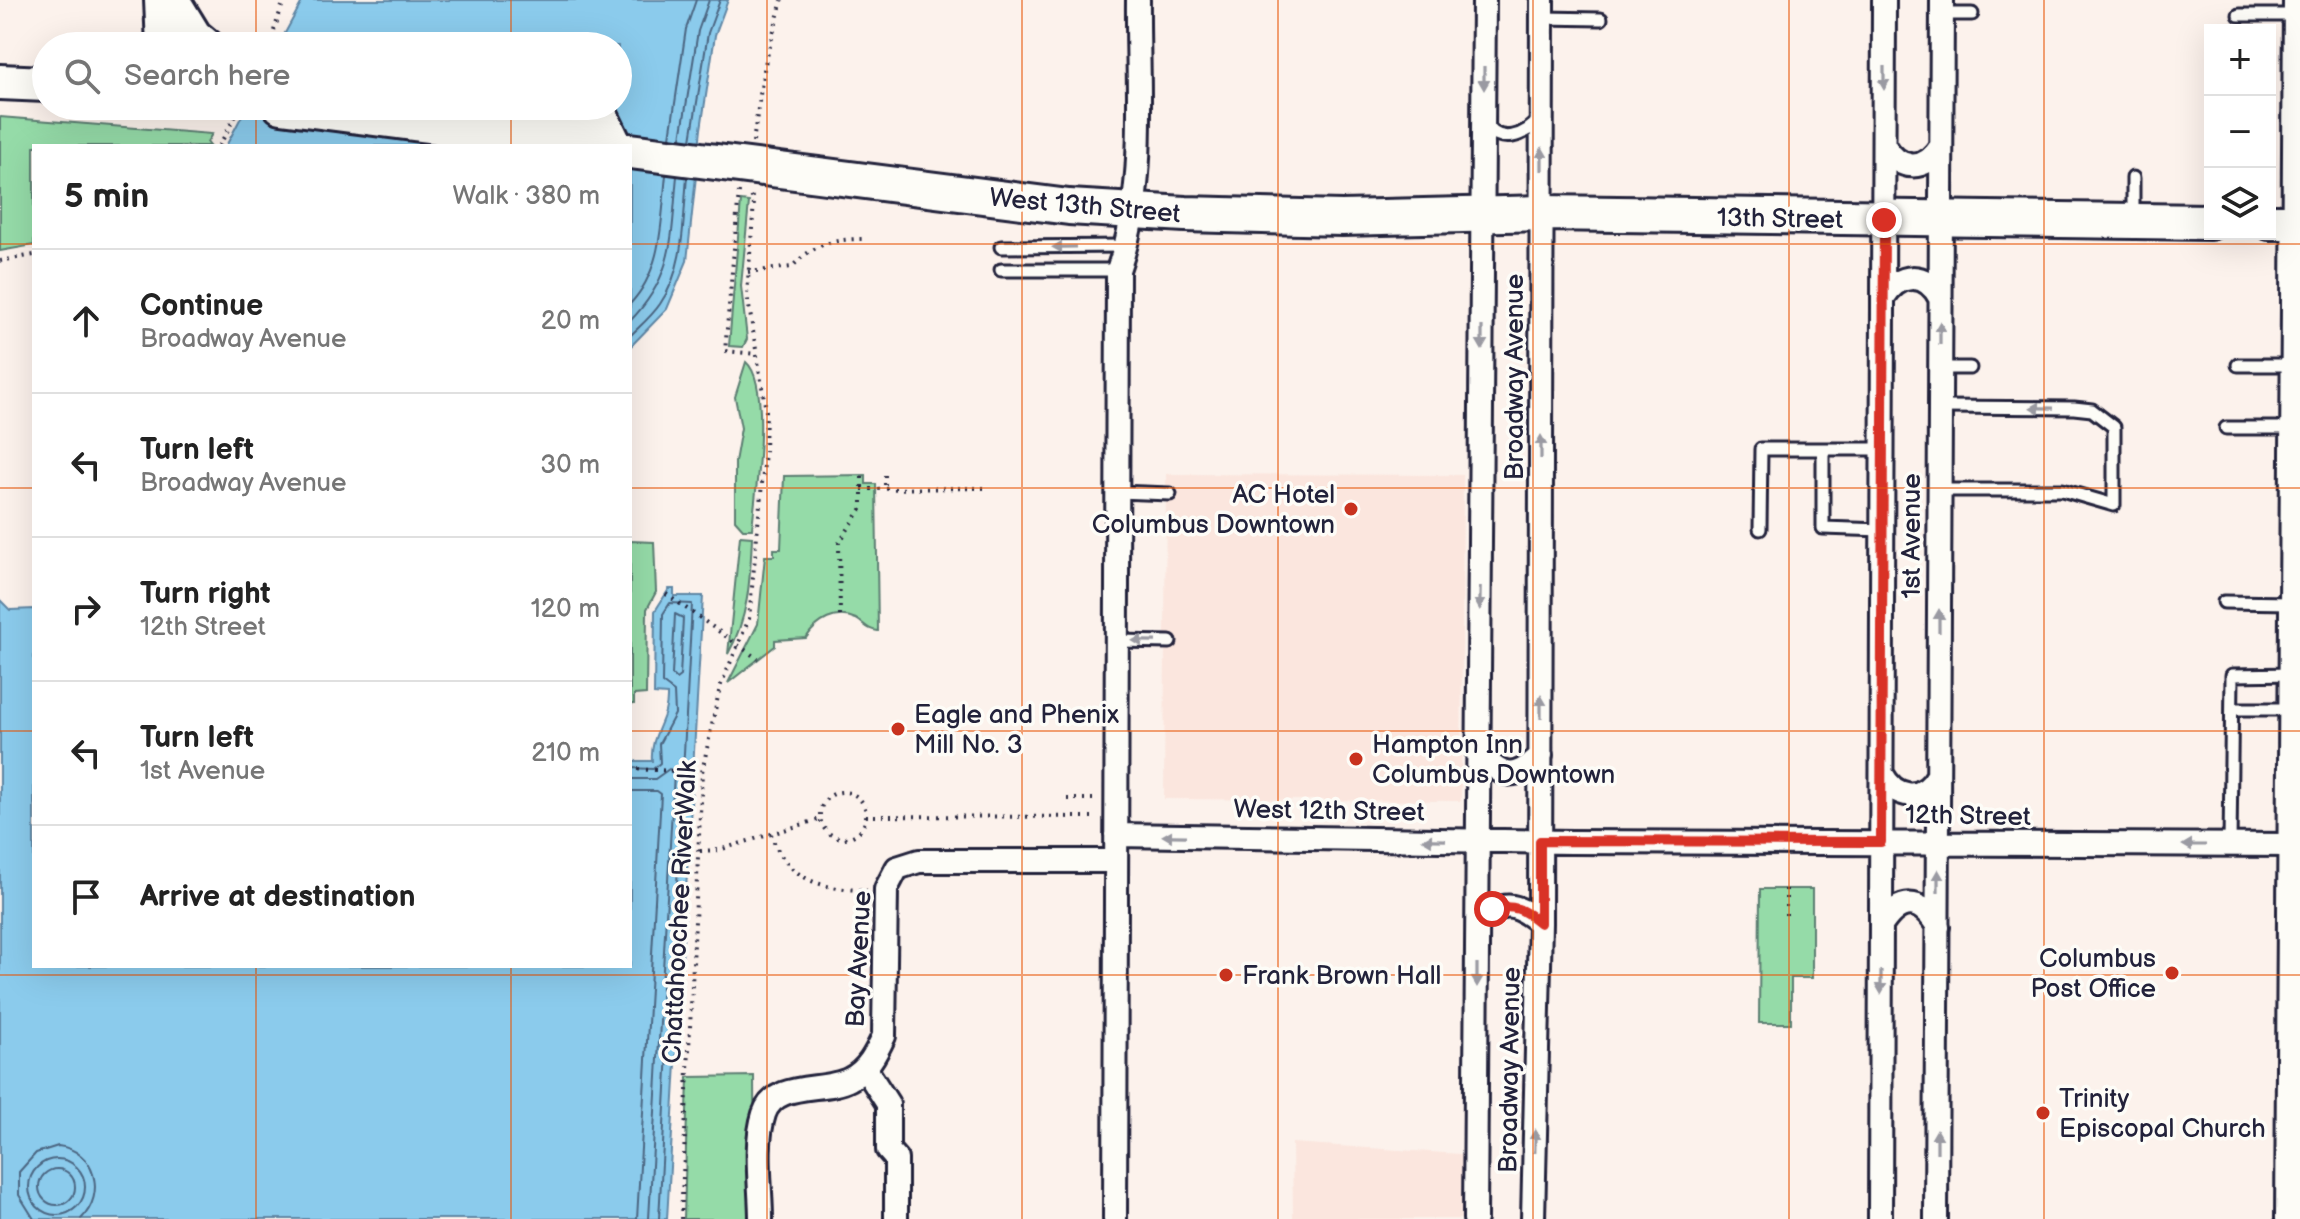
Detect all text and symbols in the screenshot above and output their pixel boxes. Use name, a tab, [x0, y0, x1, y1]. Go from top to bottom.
map controls	[2204, 24, 2276, 240]
button: +	[2204, 24, 2276, 96]
search box	[32, 32, 632, 120]
icon: search	[60, 54, 104, 98]
text: Search here	[124, 58, 290, 94]
one-way arrow	[1478, 66, 1490, 91]
one-way arrow	[1878, 66, 1890, 91]
button: −	[2204, 96, 2276, 168]
one-way arrow	[1536, 146, 1548, 171]
button: layers	[2204, 168, 2276, 240]
text: 5 min	[64, 176, 149, 217]
text: Walk · 380 m	[453, 181, 600, 212]
street label: West 13th Street	[988, 183, 1182, 230]
route end	[1866, 202, 1902, 238]
street label: 13th Street	[1717, 203, 1843, 236]
one-way arrow	[1051, 241, 1076, 253]
street label: Broadway Avenue	[1500, 274, 1531, 480]
text: Continue	[140, 288, 263, 324]
icon: ahead	[64, 299, 108, 343]
text: 20 m	[541, 306, 600, 337]
one-way arrow	[1934, 320, 1946, 345]
text: Broadway Avenue	[140, 324, 346, 355]
one-way arrow	[1476, 326, 1488, 351]
one-way arrow	[2029, 402, 2054, 414]
text: Turn left	[140, 432, 254, 468]
one-way arrow	[1535, 434, 1547, 459]
icon: left	[64, 443, 108, 487]
text: 30 m	[540, 450, 600, 481]
text: Broadway Avenue	[140, 468, 346, 499]
street label: 1st Avenue	[1897, 473, 1928, 599]
place label: AC Hotel Columbus Downtown	[1092, 480, 1335, 541]
marker: AC Hotel Columbus Downtown	[1342, 500, 1360, 518]
text: Turn right	[140, 576, 271, 612]
one-way arrow	[1474, 586, 1486, 611]
icon: right	[64, 587, 108, 631]
text: 120 m	[531, 594, 600, 625]
one-way arrow	[1933, 608, 1945, 633]
text: 12th Street	[140, 612, 266, 643]
one-way arrow	[1131, 635, 1156, 648]
one-way arrow	[1535, 694, 1547, 719]
place label: Eagle and Phenix Mill No. 3	[914, 700, 1119, 761]
text: Turn left	[140, 720, 254, 756]
marker: Eagle and Phenix Mill No. 3	[889, 720, 907, 738]
place label: Hampton Inn Columbus Downtown	[1372, 730, 1615, 791]
icon: left	[64, 731, 108, 775]
text: 210 m	[531, 738, 600, 769]
marker: Hampton Inn Columbus Downtown	[1347, 750, 1365, 768]
text: 1st Avenue	[140, 756, 265, 787]
street label: Chattahoochee RiverWalk	[657, 759, 704, 1064]
street label: West 12th Street	[1233, 794, 1425, 829]
street label: 12th Street	[1905, 800, 2031, 833]
one-way arrow	[1161, 830, 1186, 842]
one-way arrow	[1421, 834, 1446, 846]
one-way arrow	[2181, 839, 2206, 851]
one-way arrow	[1932, 868, 1944, 893]
icon: arrive	[64, 875, 108, 919]
text: Arrive at destination	[140, 879, 416, 915]
street label: Bay Avenue	[840, 890, 879, 1028]
route start	[1474, 891, 1510, 927]
place label: Columbus Post Office	[2030, 944, 2156, 1005]
place label: Frank Brown Hall	[1242, 961, 1441, 992]
one-way arrow	[1471, 963, 1483, 988]
marker: Columbus Post Office	[2163, 964, 2181, 982]
marker: Frank Brown Hall	[1217, 966, 1235, 984]
street label: Broadway Avenue	[1493, 967, 1528, 1173]
one-way arrow	[1875, 970, 1887, 995]
place label: Trinity Episcopal Church	[2059, 1084, 2266, 1145]
marker: Trinity Episcopal Church	[2034, 1104, 2052, 1122]
one-way arrow	[1529, 1128, 1541, 1153]
one-way arrow	[1930, 1128, 1943, 1153]

